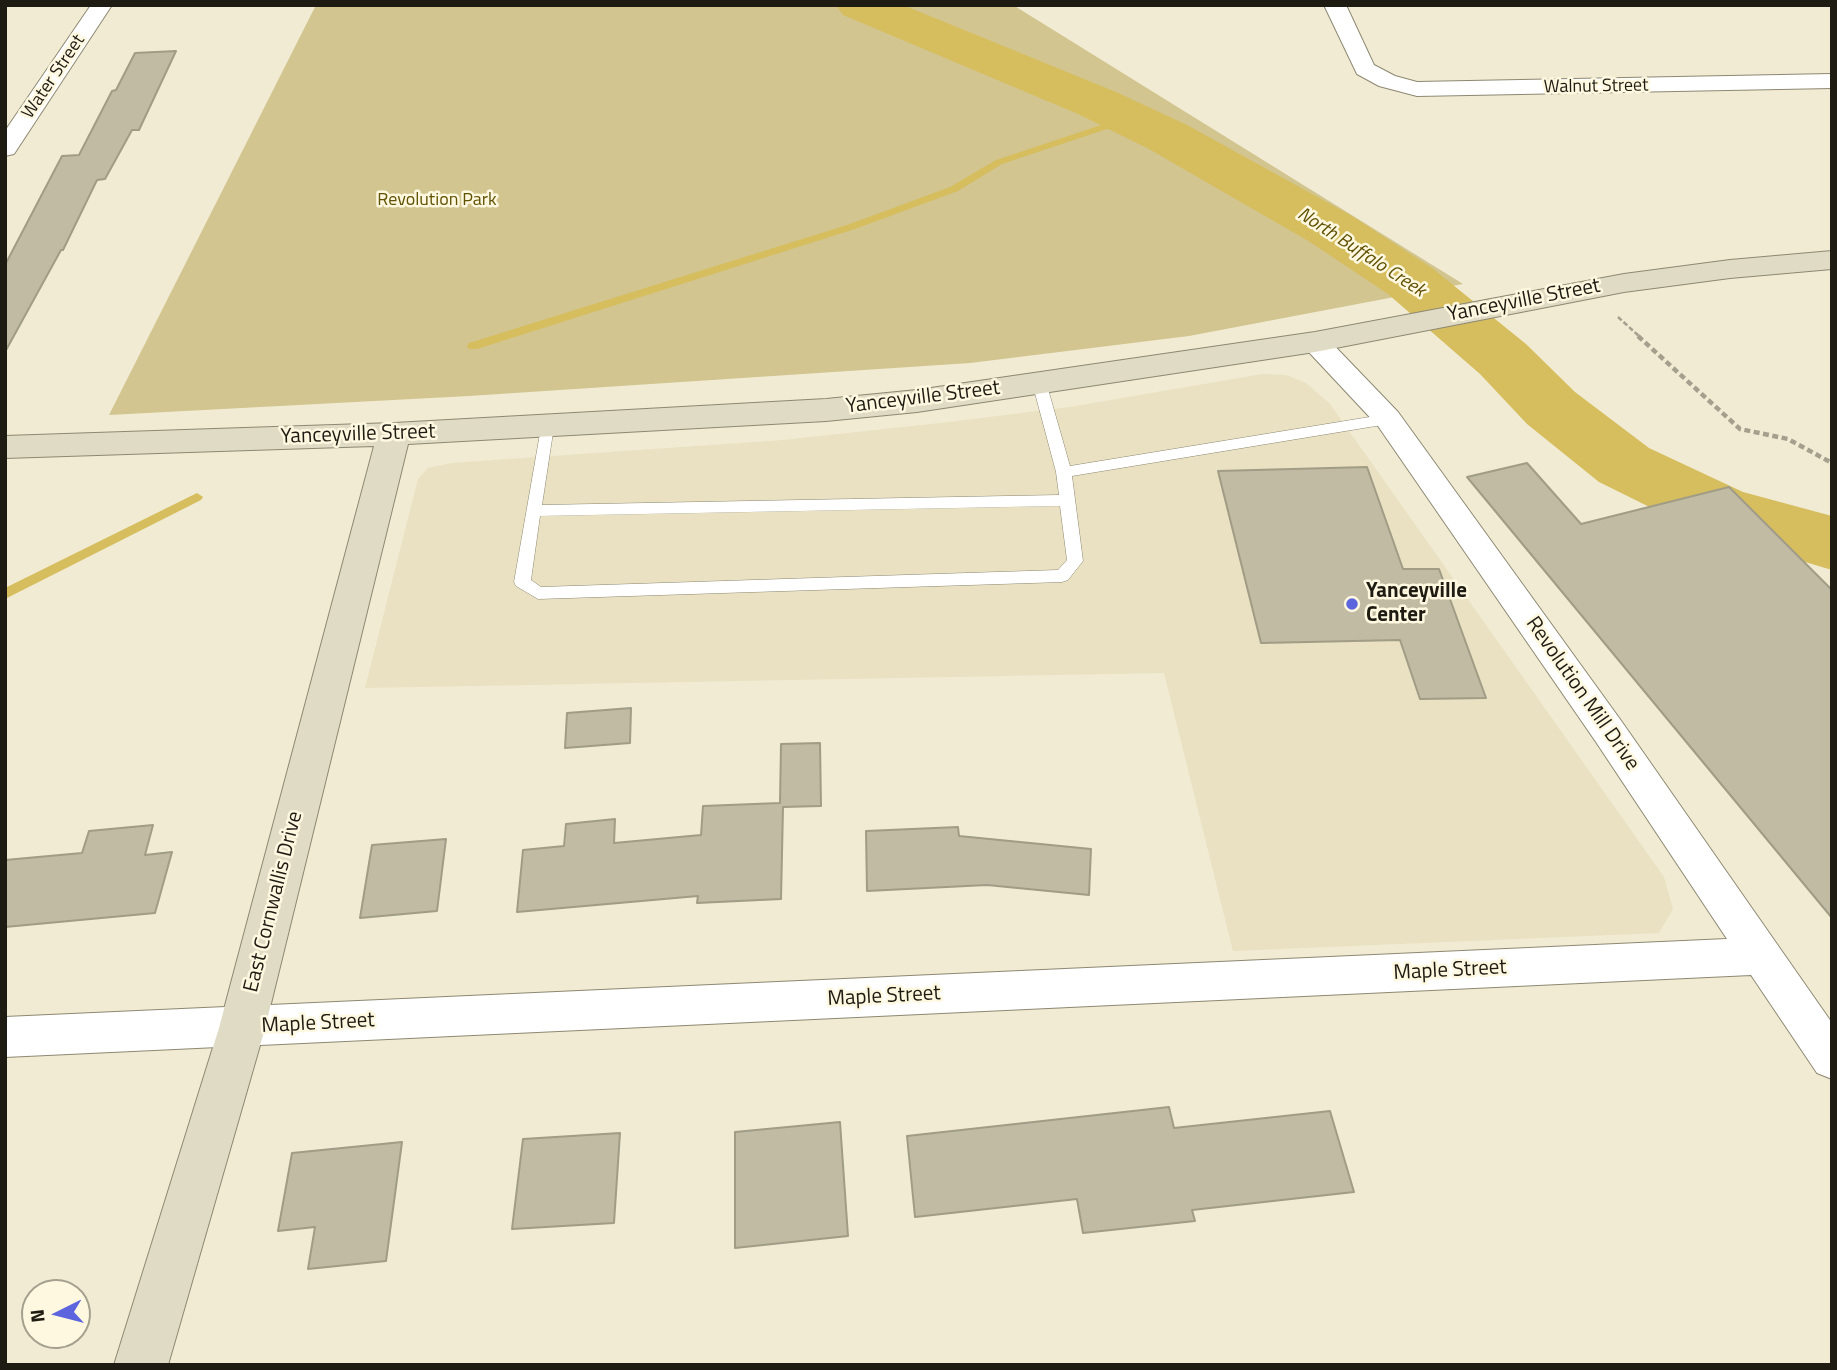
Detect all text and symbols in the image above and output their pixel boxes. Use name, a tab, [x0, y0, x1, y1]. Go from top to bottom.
street label: Water Street	[18, 31, 90, 123]
street label: Walnut Street	[1543, 75, 1649, 99]
park label: Revolution Park	[377, 190, 497, 212]
water label: North Buffalo Creek	[1293, 203, 1429, 303]
street label: Yanceyville Street	[1445, 274, 1603, 328]
street label: Yanceyville Street	[845, 376, 1001, 420]
street label: Yanceyville Street	[280, 420, 436, 450]
place label: Yanceyville Center	[1366, 579, 1467, 629]
marker: Yanceyville Center	[1344, 596, 1360, 612]
street label: Revolution Mill Drive	[1520, 612, 1644, 776]
street label: East Cornwallis Drive	[239, 809, 309, 995]
street label: Maple Street	[1393, 955, 1507, 987]
street label: Maple Street	[827, 981, 941, 1013]
street label: Maple Street	[261, 1008, 375, 1040]
north arrow	[21, 1279, 91, 1349]
text: N	[21, 1308, 52, 1324]

